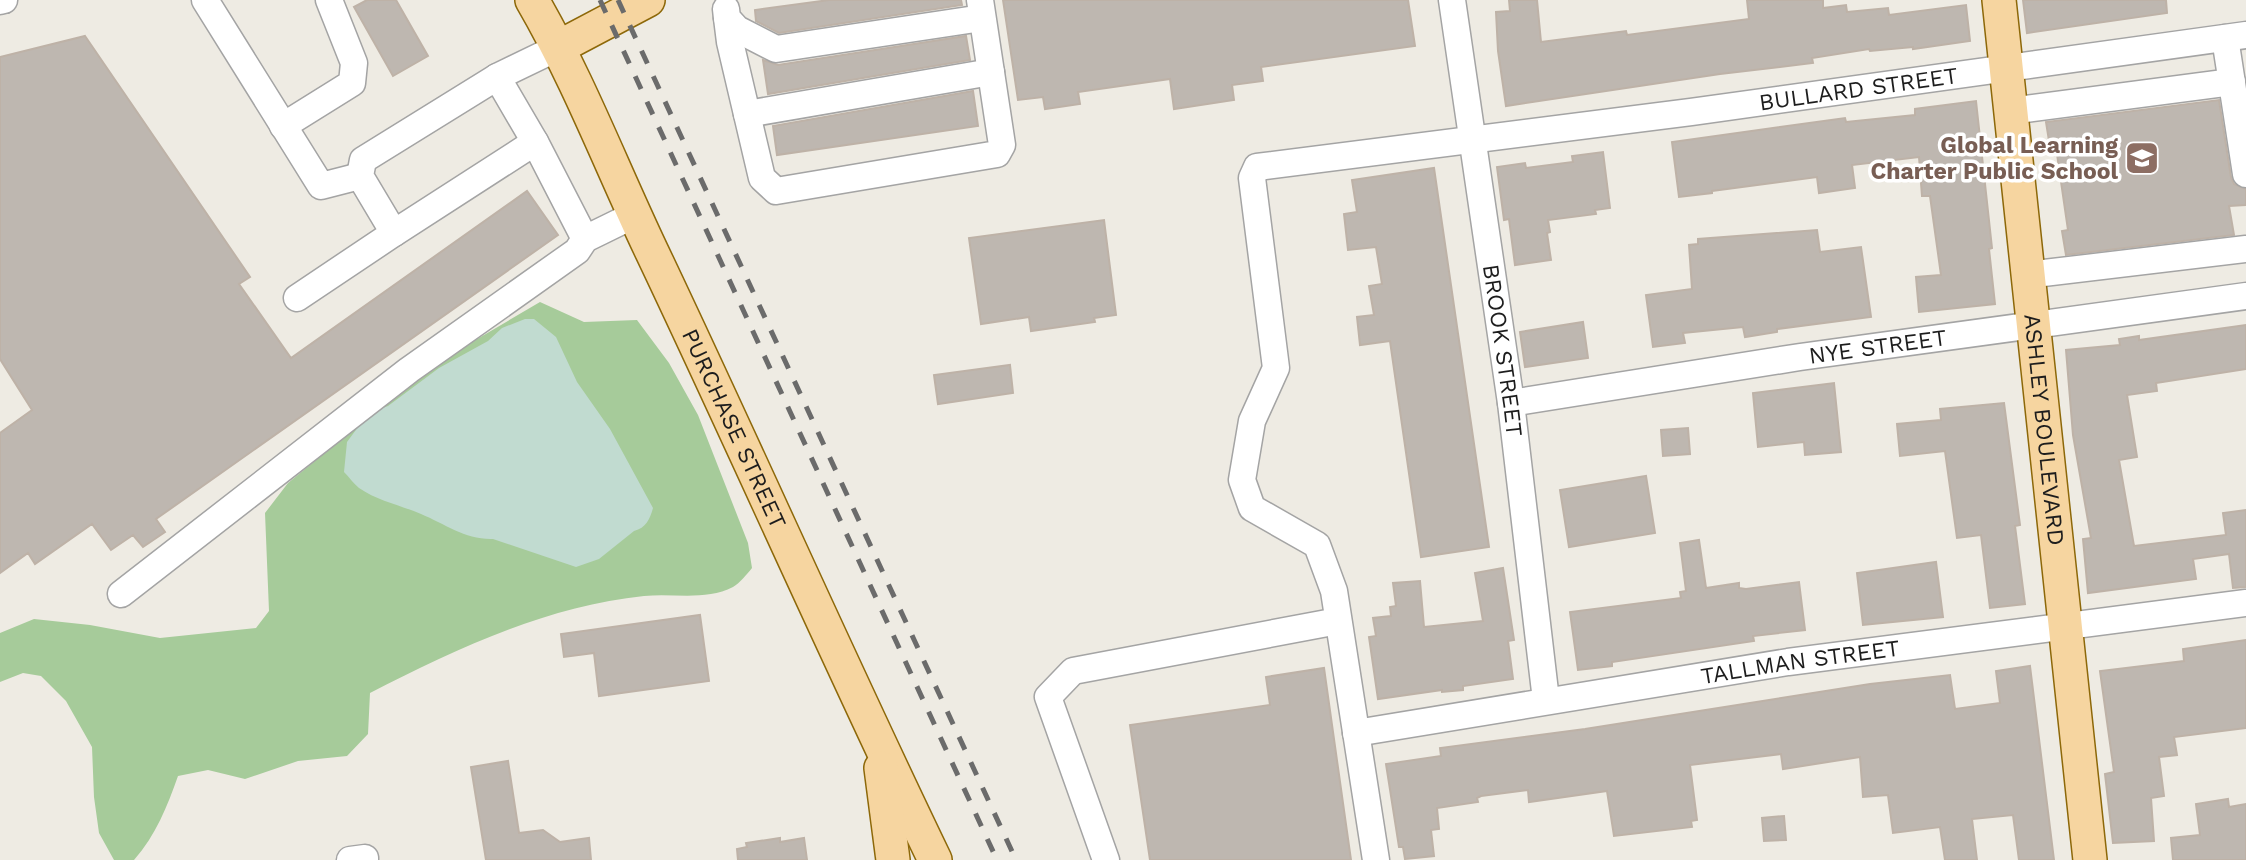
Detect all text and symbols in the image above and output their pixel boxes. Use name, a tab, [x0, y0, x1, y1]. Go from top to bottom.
street label: BULLARD STREET	[1757, 62, 1960, 116]
place label: Global Learning Charter Public School	[1871, 132, 2118, 185]
school or university icon: Global Learning Charter Public School	[2123, 139, 2161, 177]
street label: BROOK STREET	[1477, 262, 1528, 438]
street label: ASHLEY BOULEVARD	[2018, 313, 2070, 547]
street label: NYE STREET	[1807, 324, 1948, 370]
street label: PURCHASE STREET	[676, 325, 792, 533]
street label: TALLMAN STREET	[1699, 635, 1901, 690]

